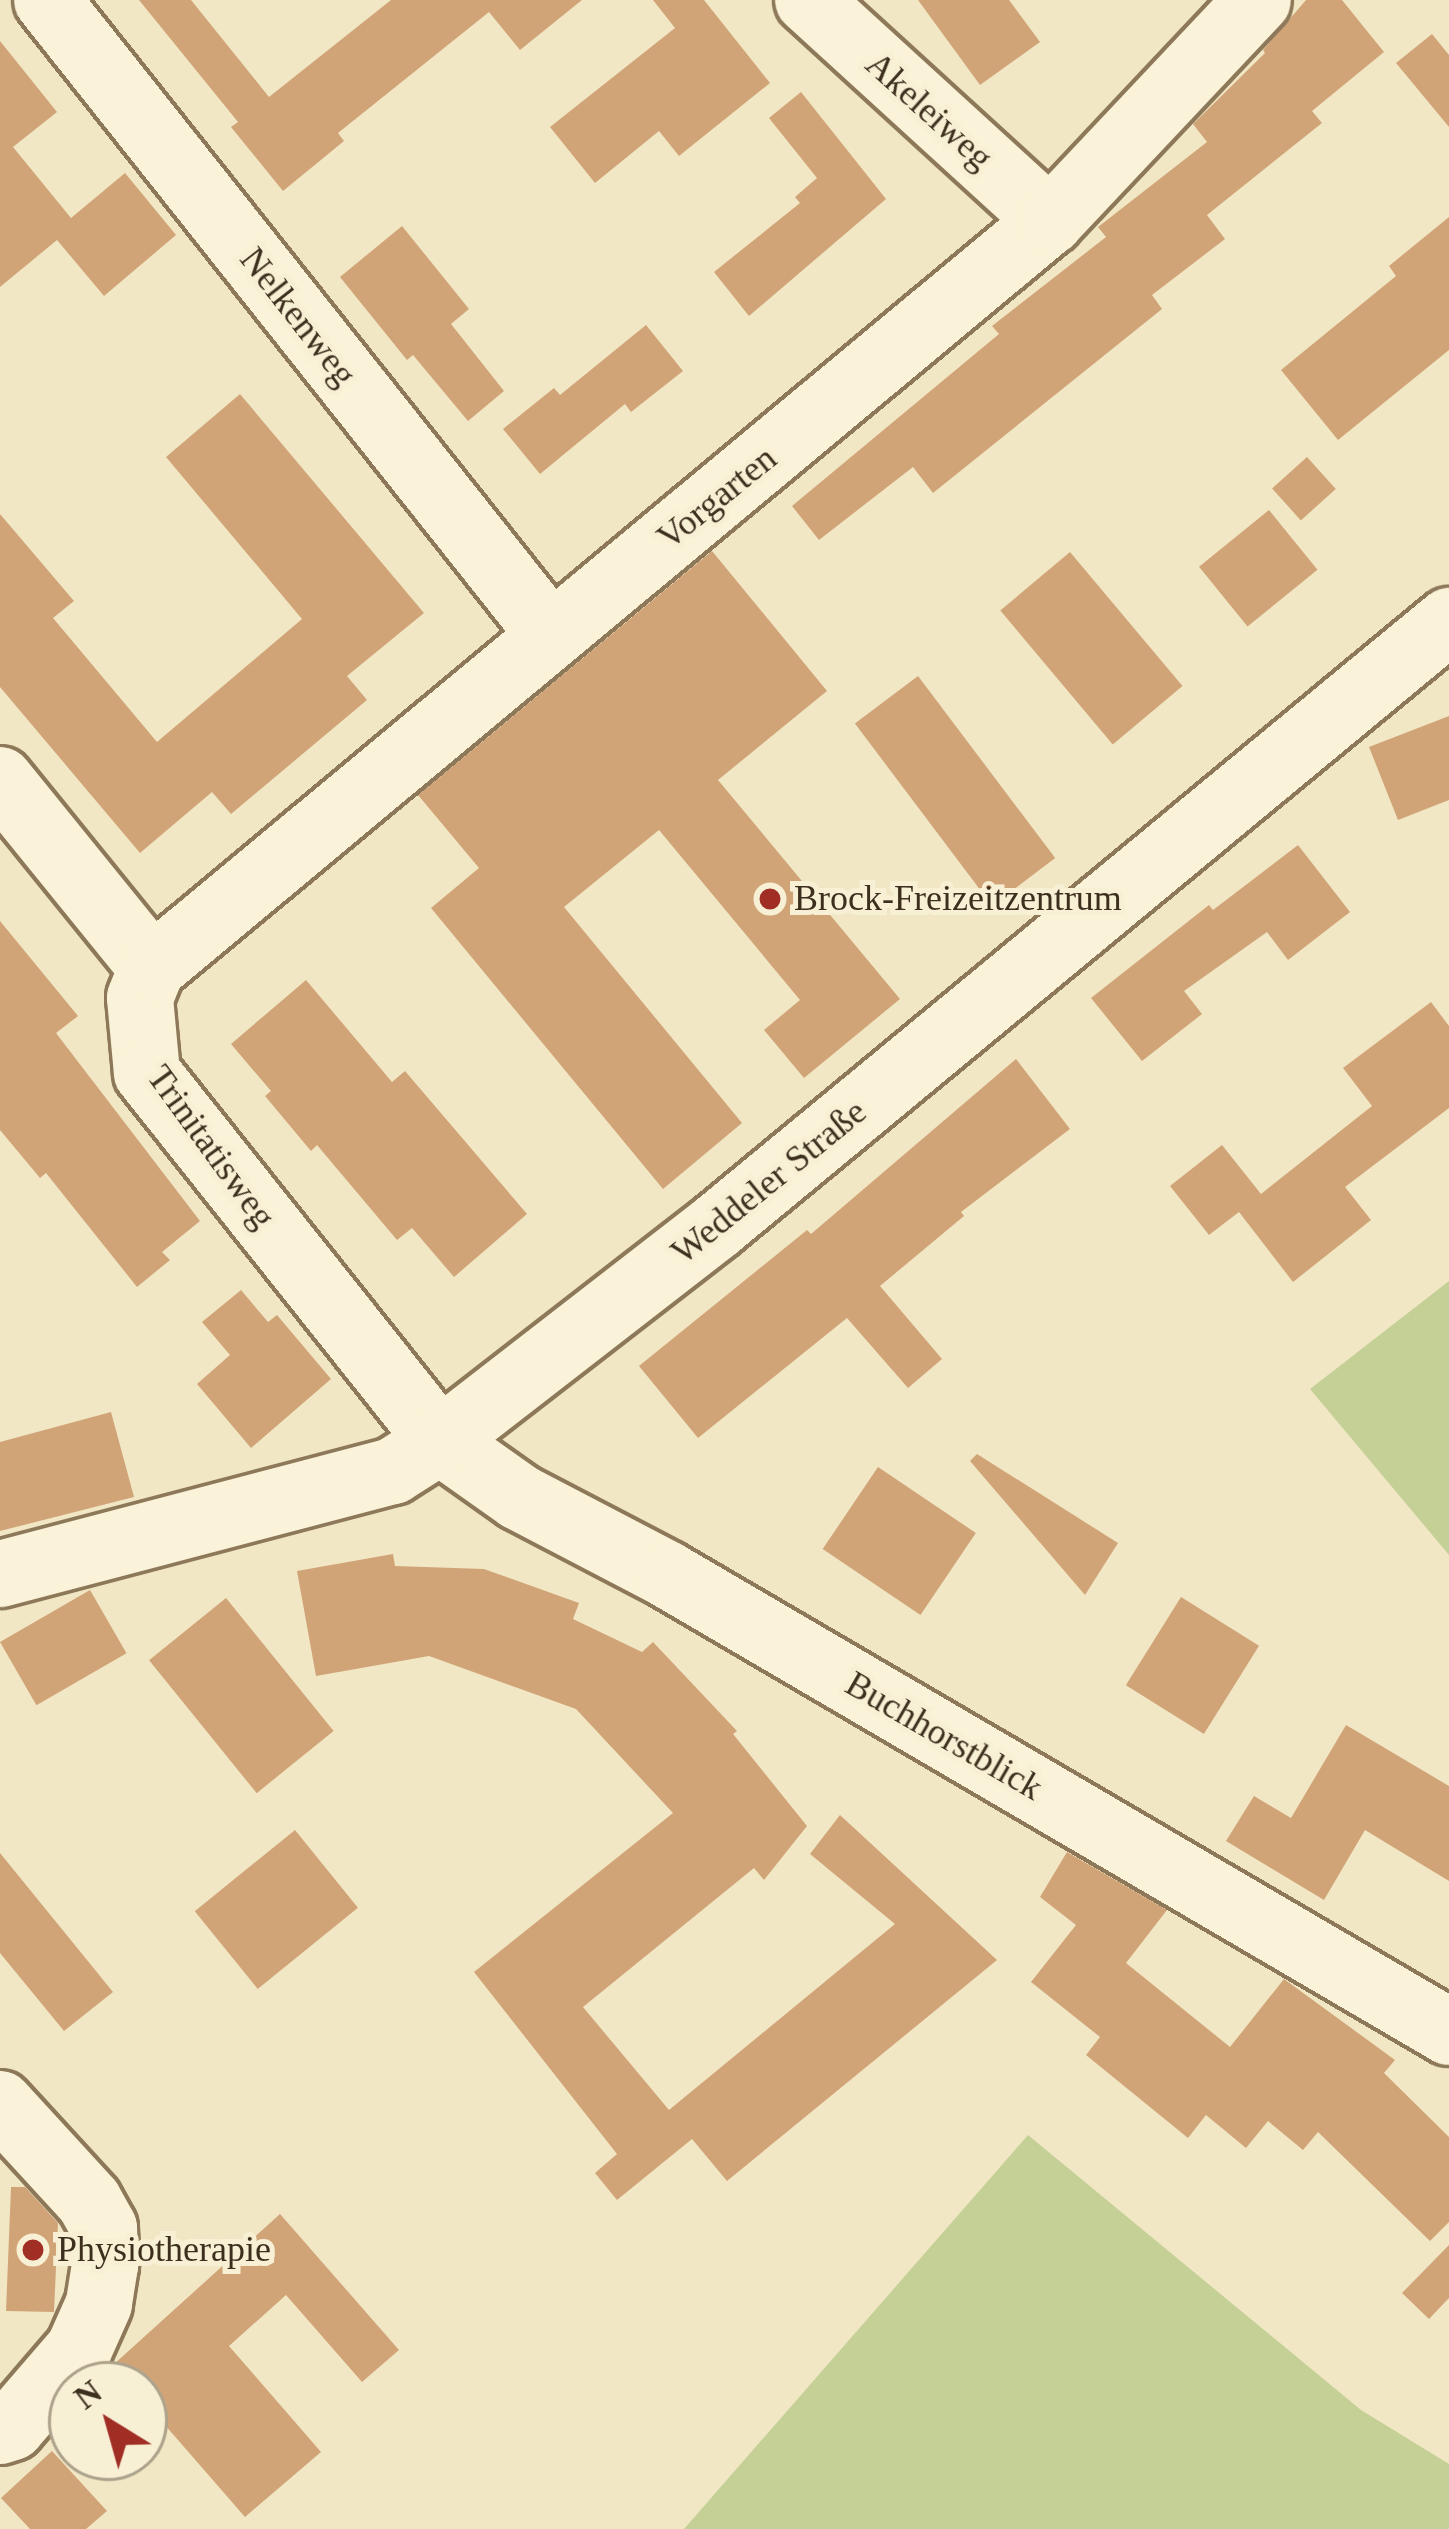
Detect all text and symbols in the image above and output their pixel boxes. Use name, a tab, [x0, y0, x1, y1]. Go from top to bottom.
street label: Akeleiweg	[857, 43, 1001, 179]
street label: Nelkenweg	[231, 239, 365, 395]
street label: Vorgarten	[649, 437, 785, 559]
place label: Brock-Freizeitzentrum	[794, 877, 1122, 921]
marker: Brock-Freizeitzentrum	[757, 886, 783, 912]
street label: Trinitatisweg	[137, 1057, 285, 1237]
street label: Weddeler Straße	[663, 1090, 875, 1274]
street label: Buchhorstblick	[838, 1662, 1050, 1810]
place label: Physiotherapie	[57, 2228, 271, 2272]
marker: Physiotherapie	[20, 2237, 46, 2263]
north arrow	[48, 2361, 168, 2481]
text: N	[68, 2373, 108, 2416]

